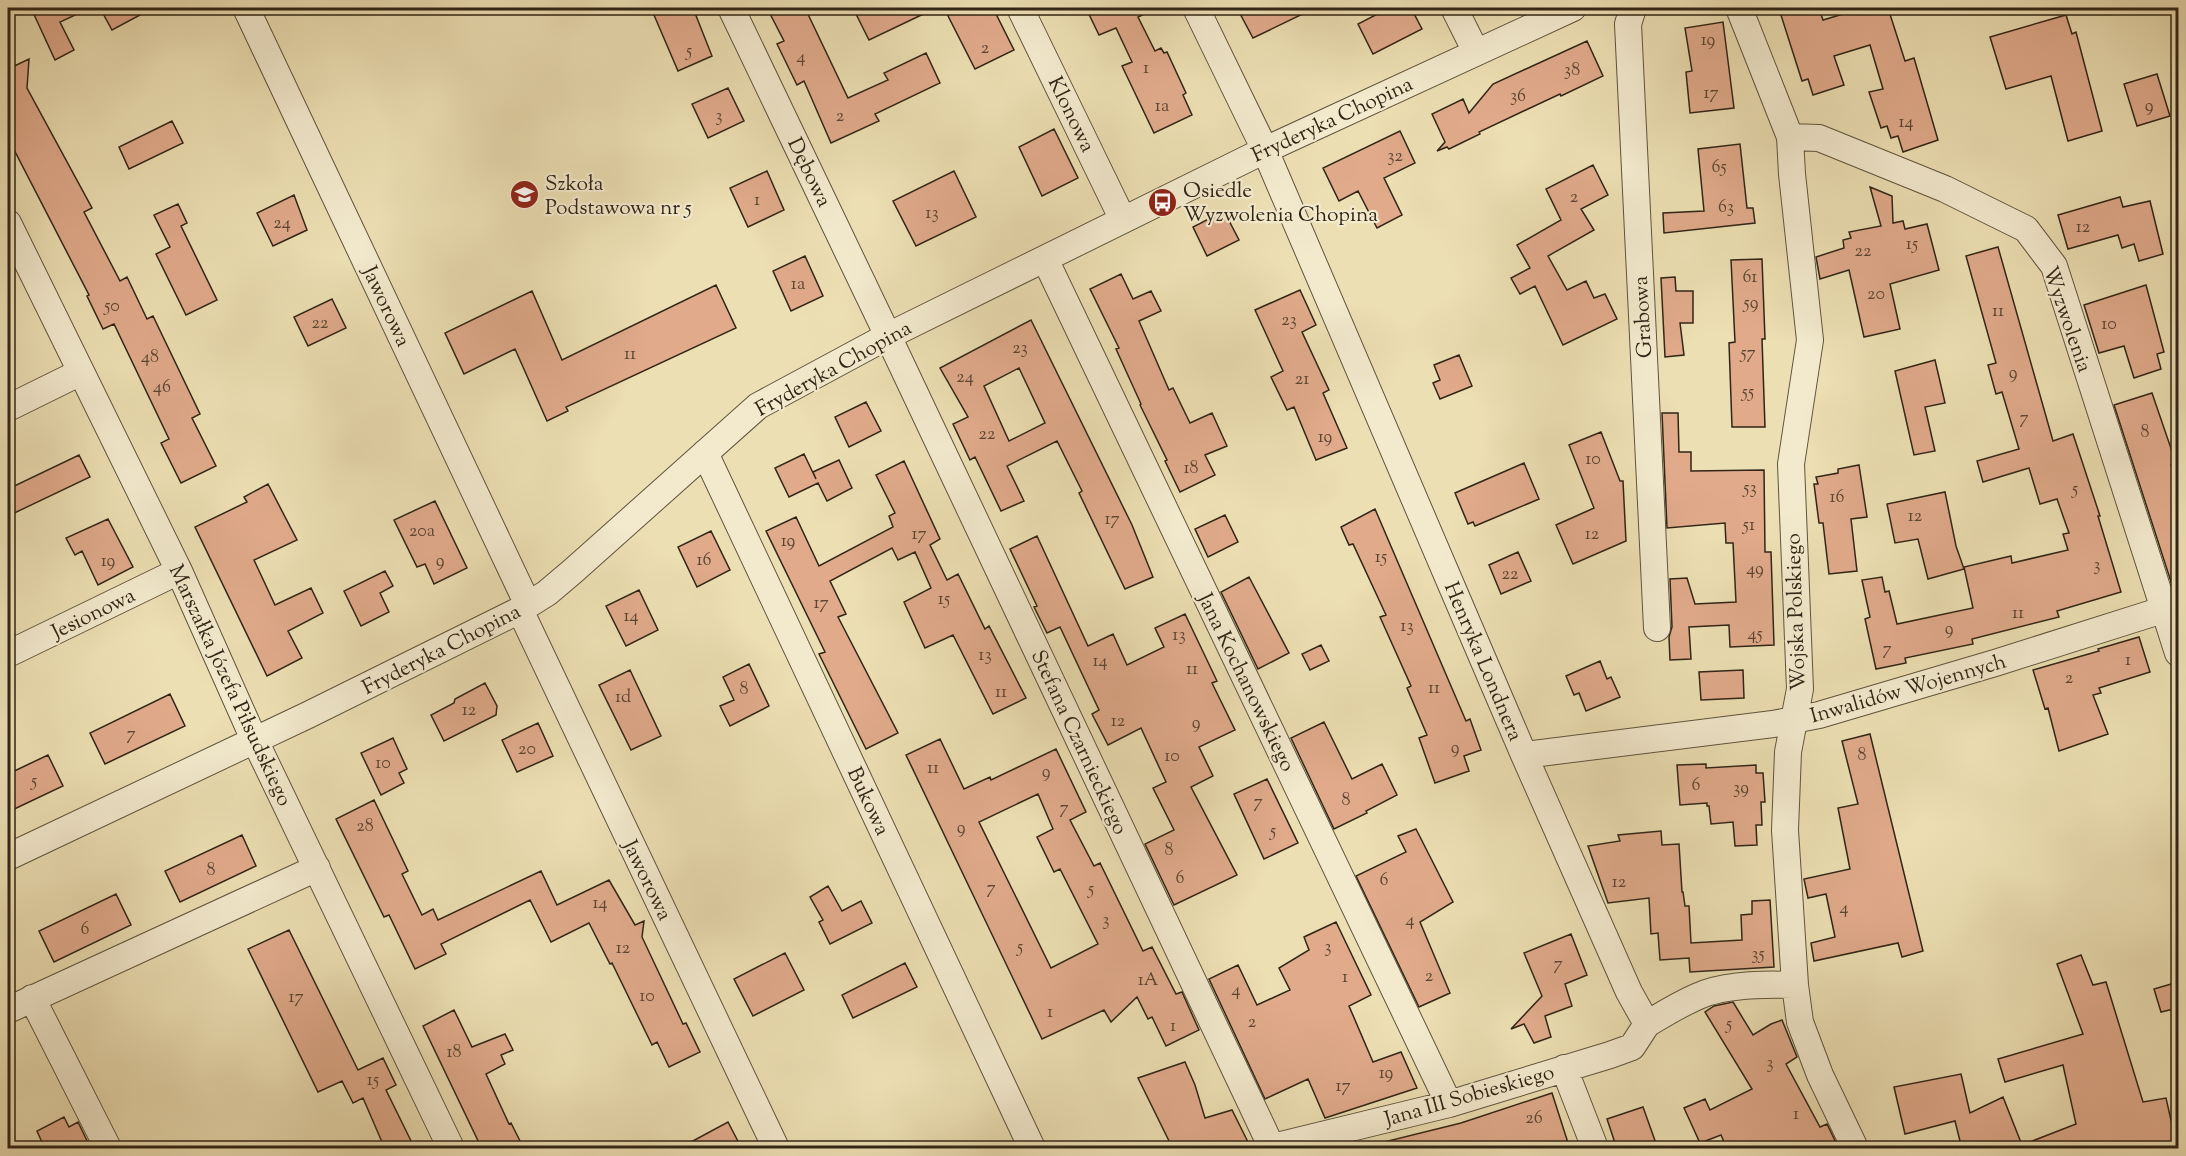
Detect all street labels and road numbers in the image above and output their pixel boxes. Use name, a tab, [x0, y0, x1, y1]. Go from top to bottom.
street label: Fryderyka Chopina	[1247, 70, 1419, 171]
street label: Klonowa	[1039, 72, 1102, 158]
street label: Dębowa	[779, 133, 838, 213]
street label: Jaworowa	[353, 261, 417, 353]
street label: Wyzwolenia	[2034, 263, 2098, 377]
street label: Grabowa	[1627, 275, 1661, 359]
street label: Fryderyka Chopina	[750, 314, 918, 425]
street label: Wojska Polskiego	[1779, 533, 1815, 691]
street label: Marszałka Józefa Piłsudskiego	[160, 560, 298, 812]
street label: Henryka Londnera	[1435, 578, 1529, 746]
street label: Jesionowa	[46, 581, 141, 648]
street label: Jana Kochanowskiego	[1188, 588, 1301, 777]
street label: Fryderyka Chopina	[357, 598, 527, 704]
street label: Stefana Czarnieckiego	[1022, 645, 1134, 840]
street label: Inwalidów Wojennych	[1807, 648, 2010, 732]
street label: Bukowa	[838, 763, 896, 841]
street label: Jaworowa	[613, 835, 679, 926]
street label: Jana III Sobieskiego	[1380, 1058, 1558, 1136]

